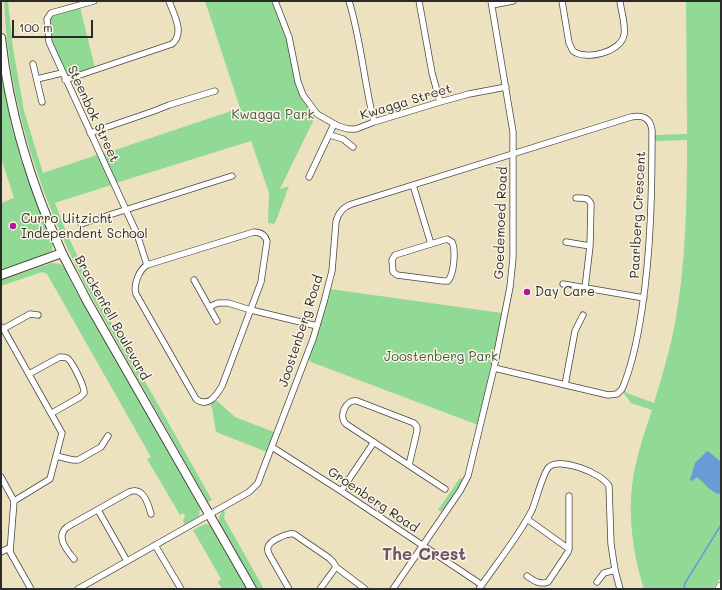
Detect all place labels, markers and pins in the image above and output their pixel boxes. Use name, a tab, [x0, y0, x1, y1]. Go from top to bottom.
place label: Curro Uitzicht Independent School	[21, 211, 148, 242]
marker: Curro Uitzicht Independent School	[8, 221, 18, 231]
place label: Day Care	[535, 284, 595, 300]
marker: Day Care	[522, 287, 532, 297]

